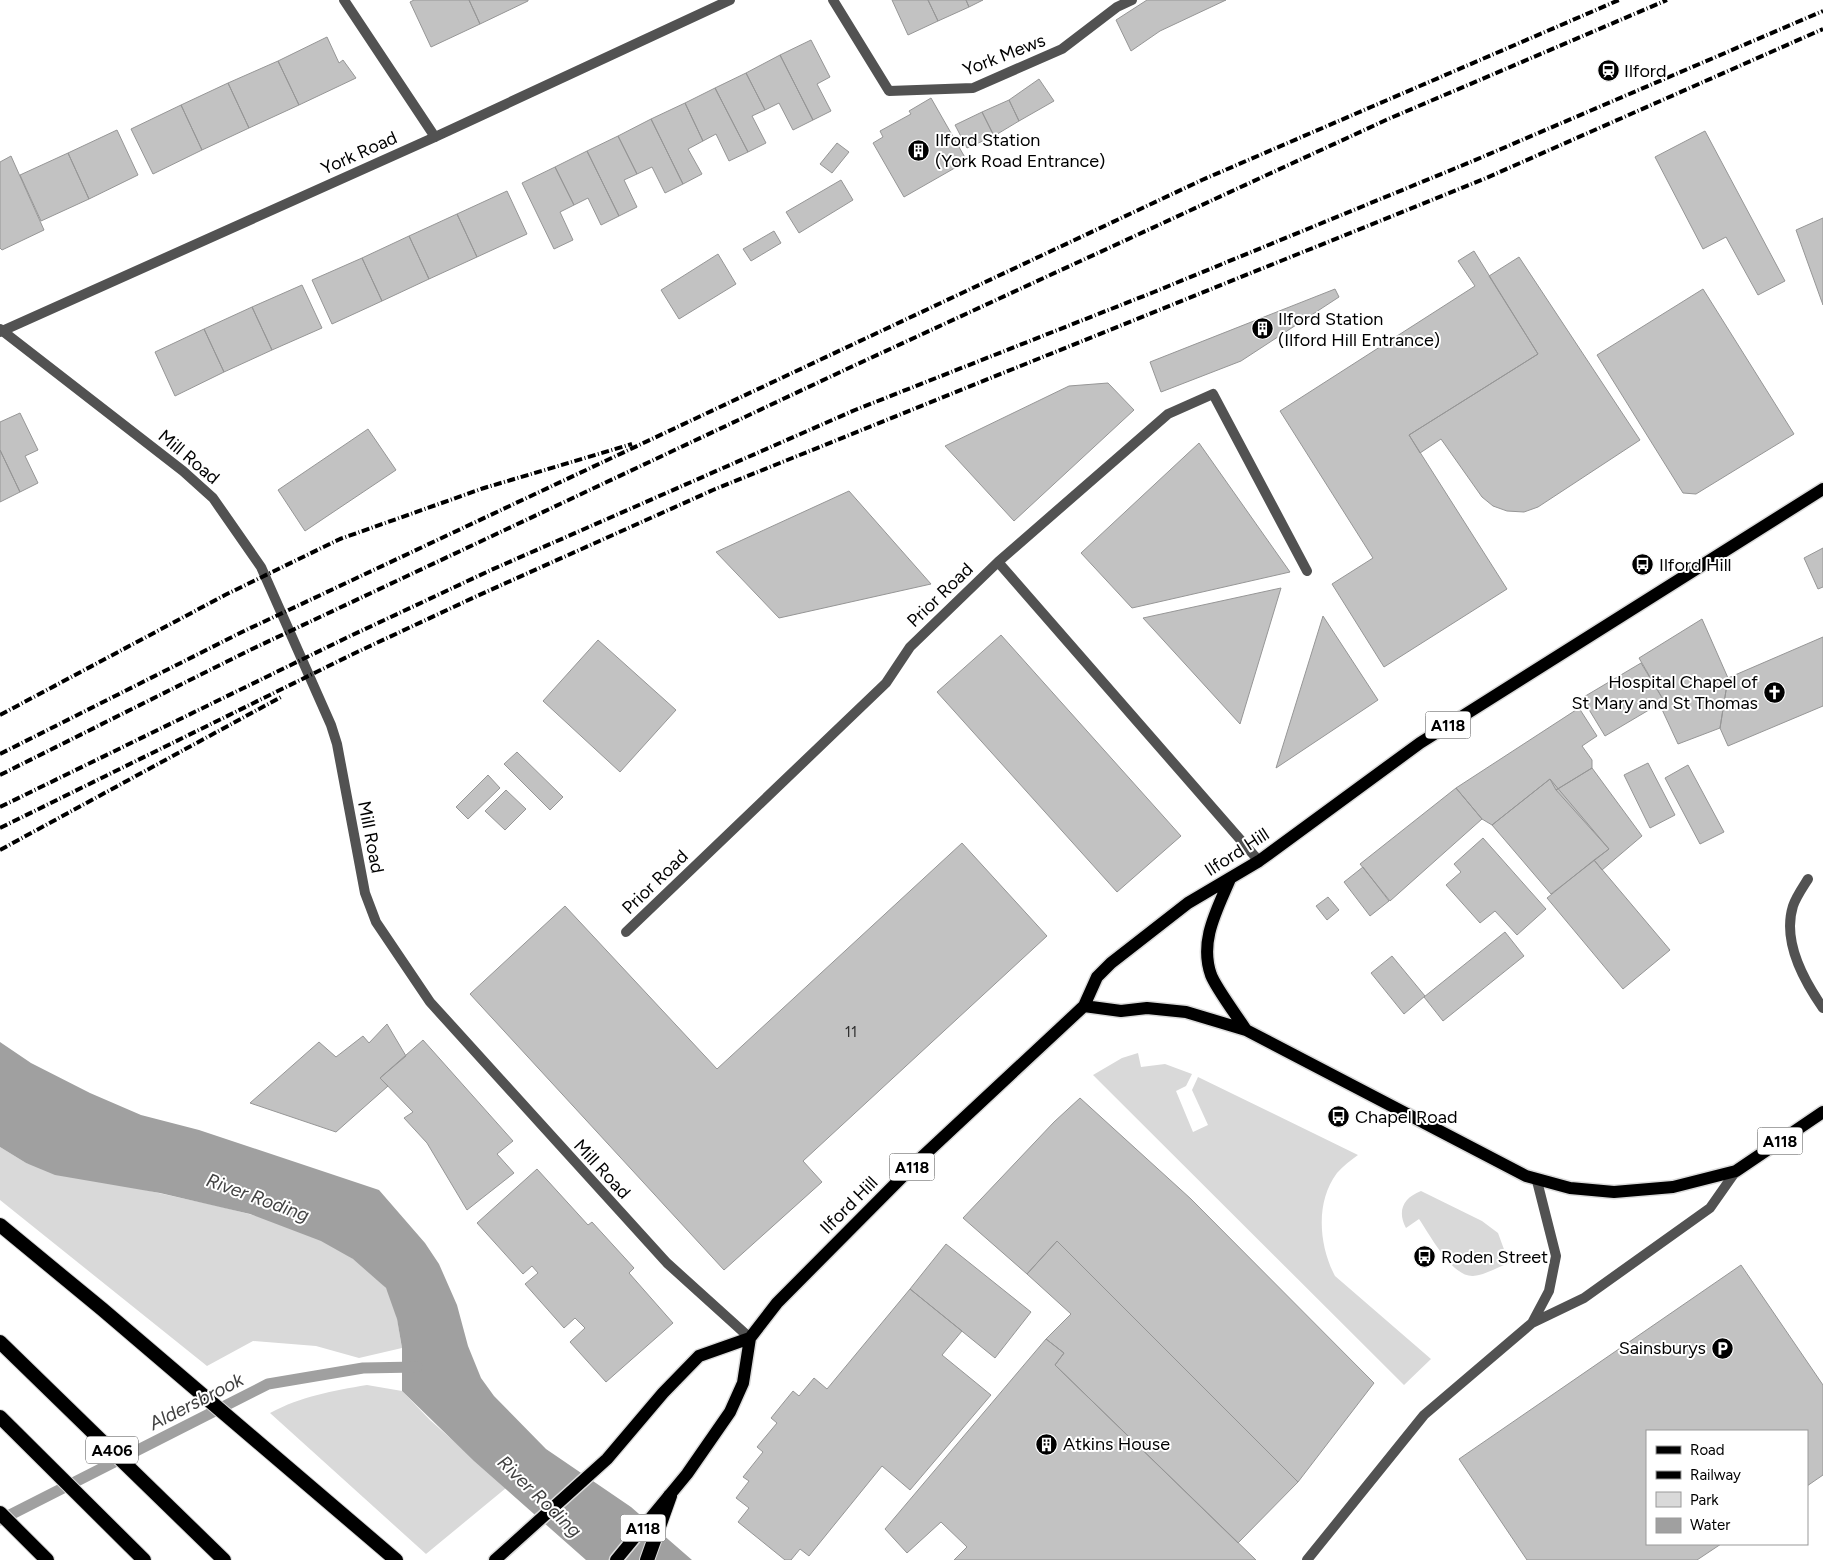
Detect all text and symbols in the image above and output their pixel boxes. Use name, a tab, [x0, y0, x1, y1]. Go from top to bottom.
street label: York Mews	[960, 29, 1048, 81]
station icon: Ilford	[1596, 59, 1620, 83]
place label: Ilford	[1624, 60, 1667, 82]
street label: York Road	[318, 126, 400, 180]
place label: Ilford Station (York Road Entrance)	[935, 129, 1105, 172]
building icon: Ilford Station (York Road Entrance)	[907, 138, 931, 162]
place label: Ilford Station (Ilford Hill Entrance)	[1278, 308, 1440, 351]
building icon: Ilford Station (Ilford Hill Entrance)	[1250, 317, 1274, 341]
street label: Mill Road	[154, 425, 224, 489]
bus stop icon: Ilford Hill	[1631, 553, 1655, 577]
place label: Ilford Hill	[1659, 554, 1732, 576]
street label: Prior Road	[903, 558, 977, 632]
place label: Hospital Chapel of St Mary and St Thomas	[1571, 671, 1758, 714]
church icon: Hospital Chapel of St Mary and St Thomas	[1762, 680, 1786, 704]
road number: A118	[1426, 712, 1470, 738]
street label: Mill Road	[353, 799, 389, 875]
street label: Ilford Hill	[1201, 823, 1273, 881]
street label: Prior Road	[618, 845, 692, 919]
house number: 11	[845, 1023, 857, 1041]
bus stop icon: Chapel Road	[1327, 1105, 1351, 1129]
place label: Chapel Road	[1355, 1106, 1458, 1128]
road number: A118	[1758, 1128, 1802, 1154]
street label: Mill Road	[569, 1135, 635, 1203]
road number: A118	[890, 1154, 934, 1180]
water label: River Roding	[203, 1168, 312, 1227]
street label: Ilford Hill	[816, 1172, 882, 1238]
bus stop icon: Roden Street	[1413, 1245, 1437, 1269]
place label: Roden Street	[1441, 1246, 1548, 1268]
parking icon: Sainsburys	[1710, 1336, 1734, 1360]
place label: Sainsburys	[1619, 1337, 1706, 1359]
water label: Aldersbrook	[144, 1367, 248, 1436]
legend	[1646, 1430, 1808, 1545]
building icon: Atkins House	[1035, 1432, 1059, 1456]
place label: Atkins House	[1063, 1433, 1170, 1455]
road number: A406	[86, 1436, 138, 1464]
text: Road	[1690, 1441, 1725, 1459]
water label: River Roding	[493, 1451, 586, 1542]
text: Railway	[1690, 1466, 1741, 1484]
text: Park	[1690, 1491, 1719, 1509]
road number: A118	[620, 1515, 666, 1542]
text: Water	[1690, 1516, 1730, 1534]

